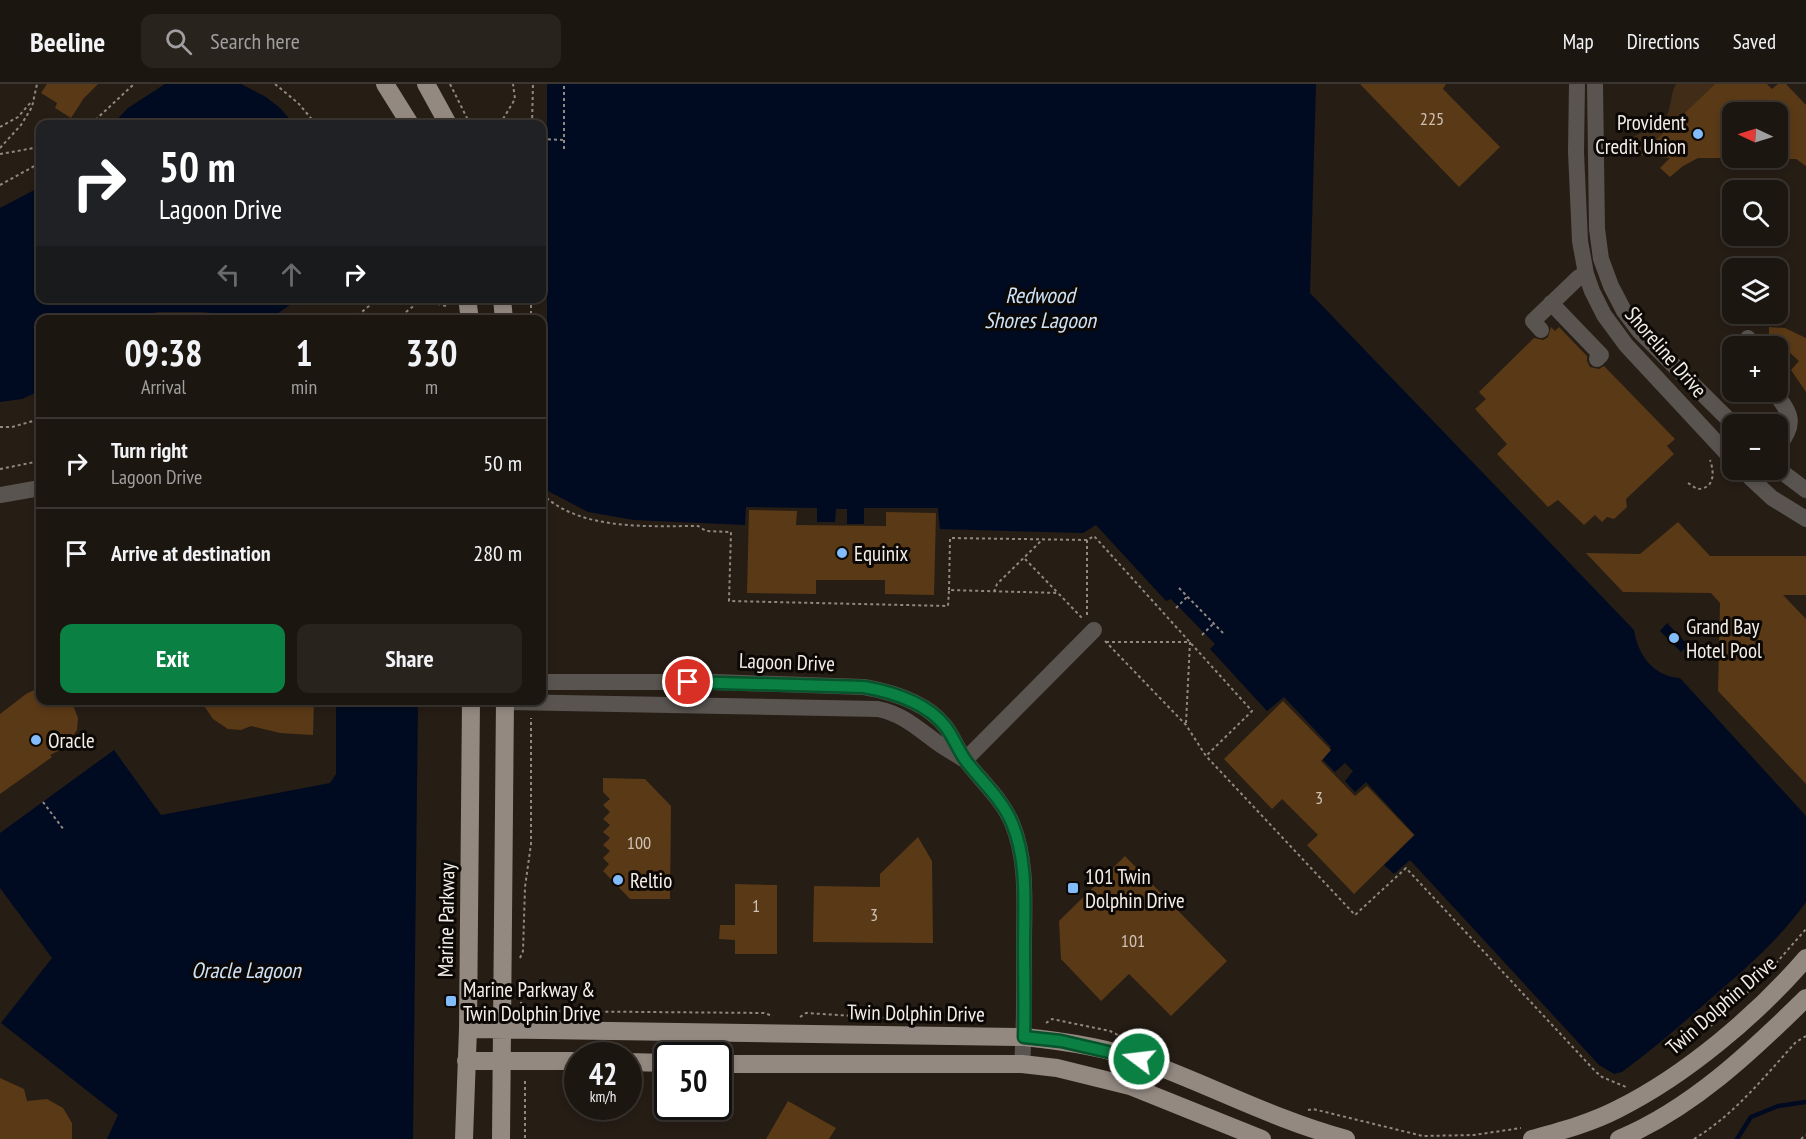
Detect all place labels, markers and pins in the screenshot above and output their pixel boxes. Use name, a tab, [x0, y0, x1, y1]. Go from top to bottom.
place label: Provident Credit Union	[1595, 109, 1686, 160]
marker: Provident Credit Union	[1691, 127, 1705, 141]
place label: Equinix	[854, 540, 909, 567]
marker: Equinix	[835, 546, 849, 560]
place label: Grand Bay Hotel Pool	[1686, 613, 1762, 664]
marker: Grand Bay Hotel Pool	[1667, 631, 1681, 645]
pin	[662, 656, 713, 707]
place label: Oracle	[48, 727, 95, 754]
marker: Oracle	[29, 733, 43, 747]
place label: 101 Twin Dolphin Drive	[1085, 863, 1185, 914]
place label: Reltio	[630, 867, 672, 894]
marker: Reltio	[611, 873, 625, 887]
marker: 101 Twin Dolphin Drive	[1066, 881, 1080, 895]
place label: Marine Parkway & Twin Dolphin Drive	[463, 976, 601, 1027]
marker: Marine Parkway & Twin Dolphin Drive	[444, 994, 458, 1008]

